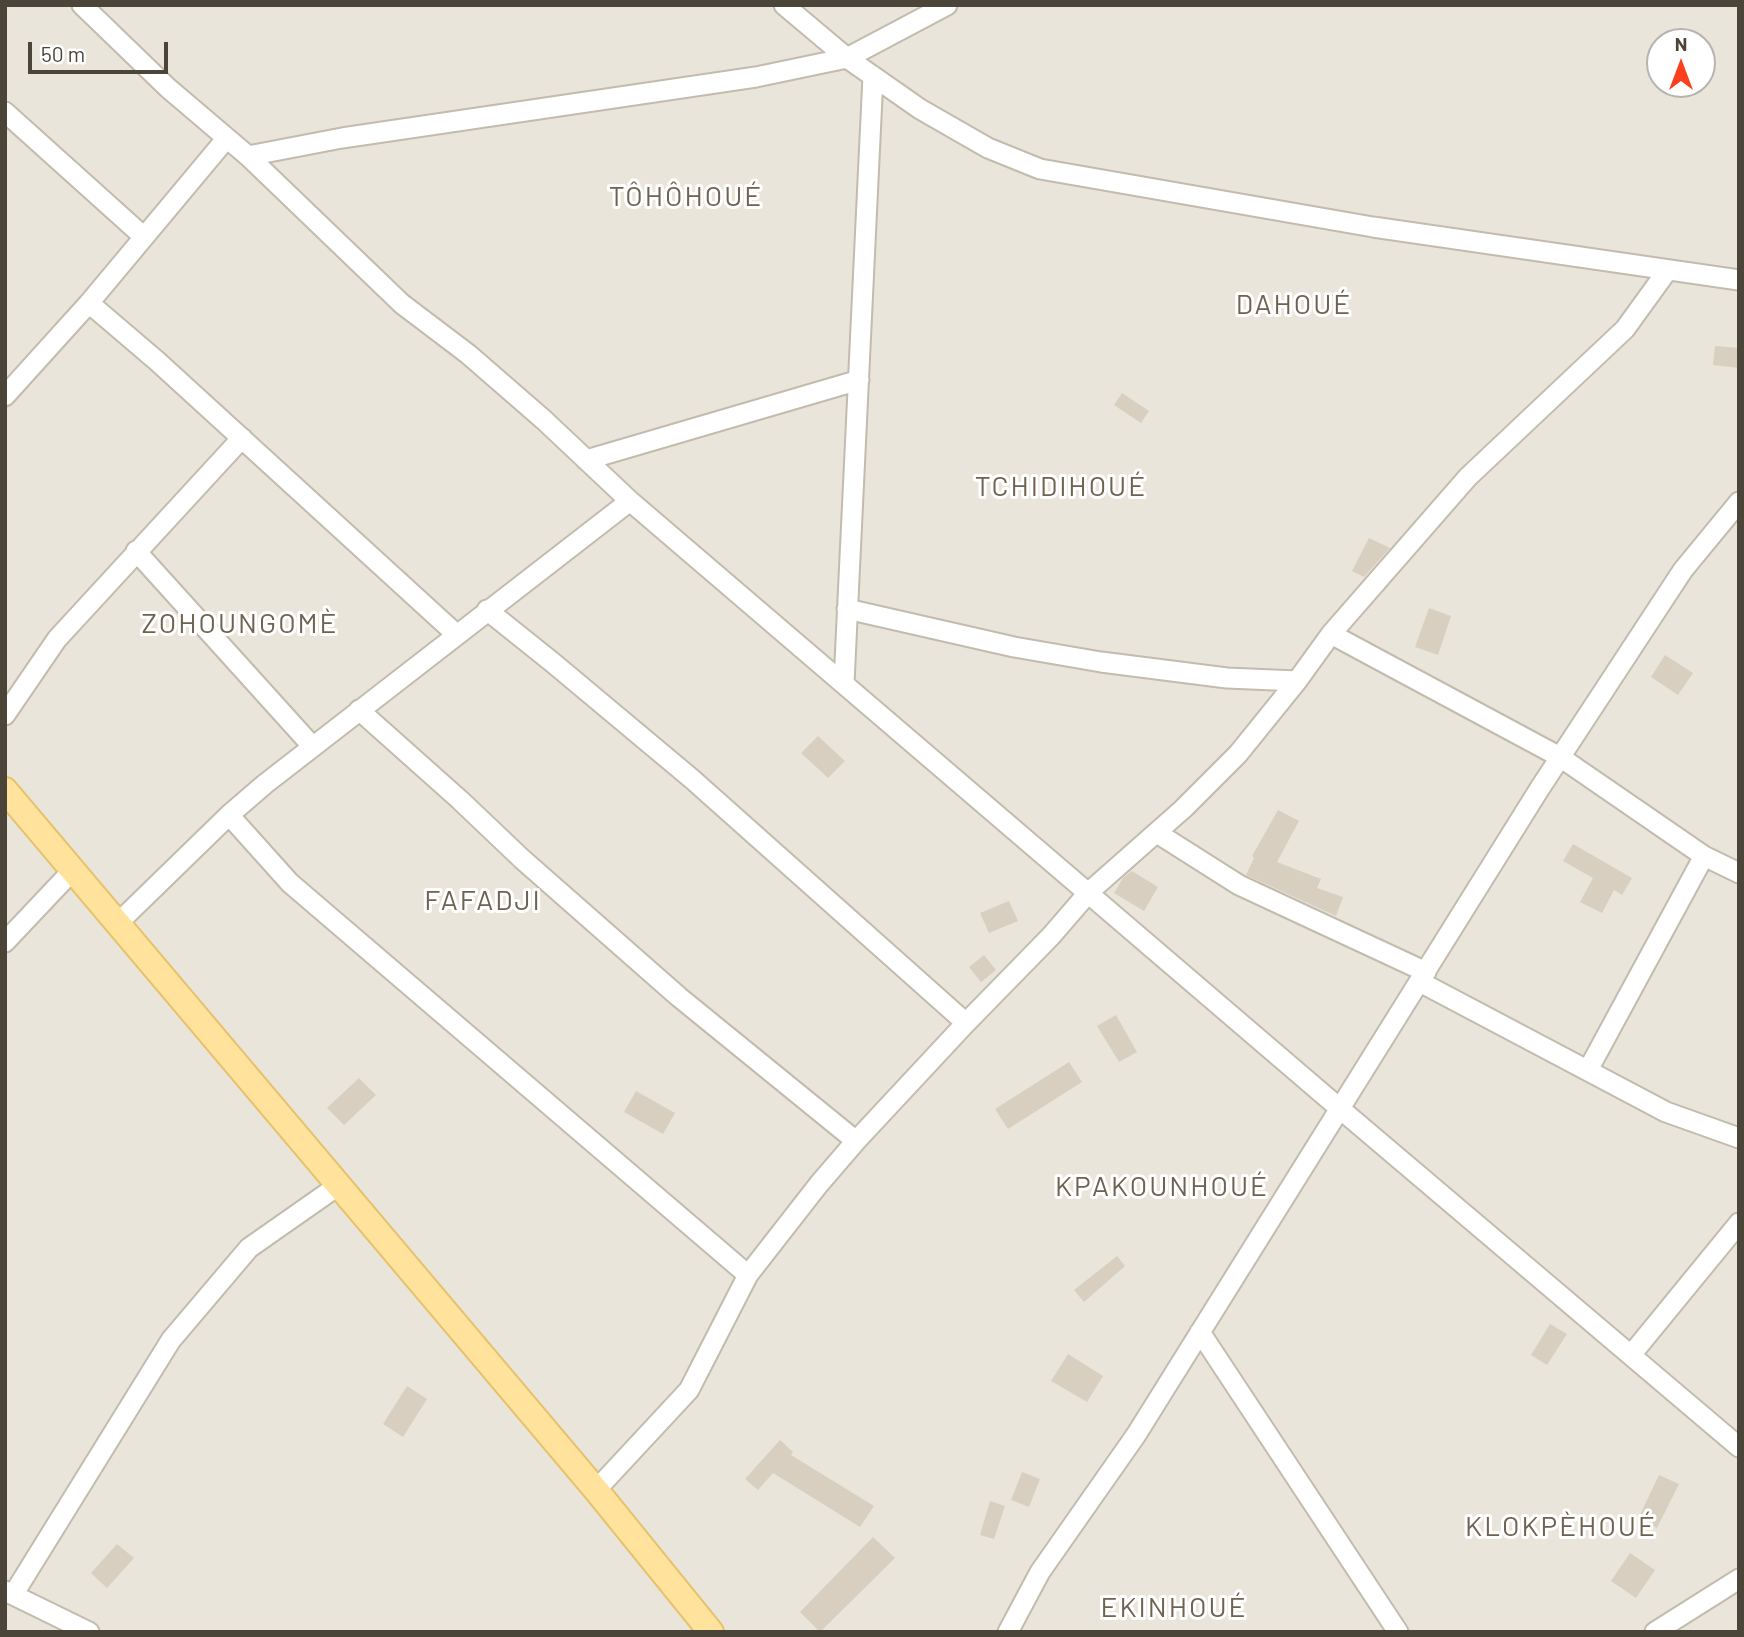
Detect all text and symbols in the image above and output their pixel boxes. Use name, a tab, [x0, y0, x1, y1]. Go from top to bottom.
scale bar	[32, 28, 172, 72]
north arrow	[1646, 28, 1716, 98]
text: N	[1675, 32, 1687, 55]
text: 50 m	[41, 41, 85, 66]
district label: TÔHÔHOUÉ	[610, 180, 762, 214]
district label: DAHOUÉ	[1237, 288, 1351, 322]
district label: TCHIDIHOUÉ	[976, 470, 1146, 504]
district label: ZOHOUNGOMÈ	[143, 607, 337, 641]
district label: FAFADJI	[425, 884, 541, 918]
district label: KPAKOUNHOUÉ	[1056, 1170, 1268, 1204]
district label: KLOKPÈHOUÉ	[1466, 1510, 1656, 1544]
district label: EKINHOUÉ	[1101, 1591, 1247, 1625]

